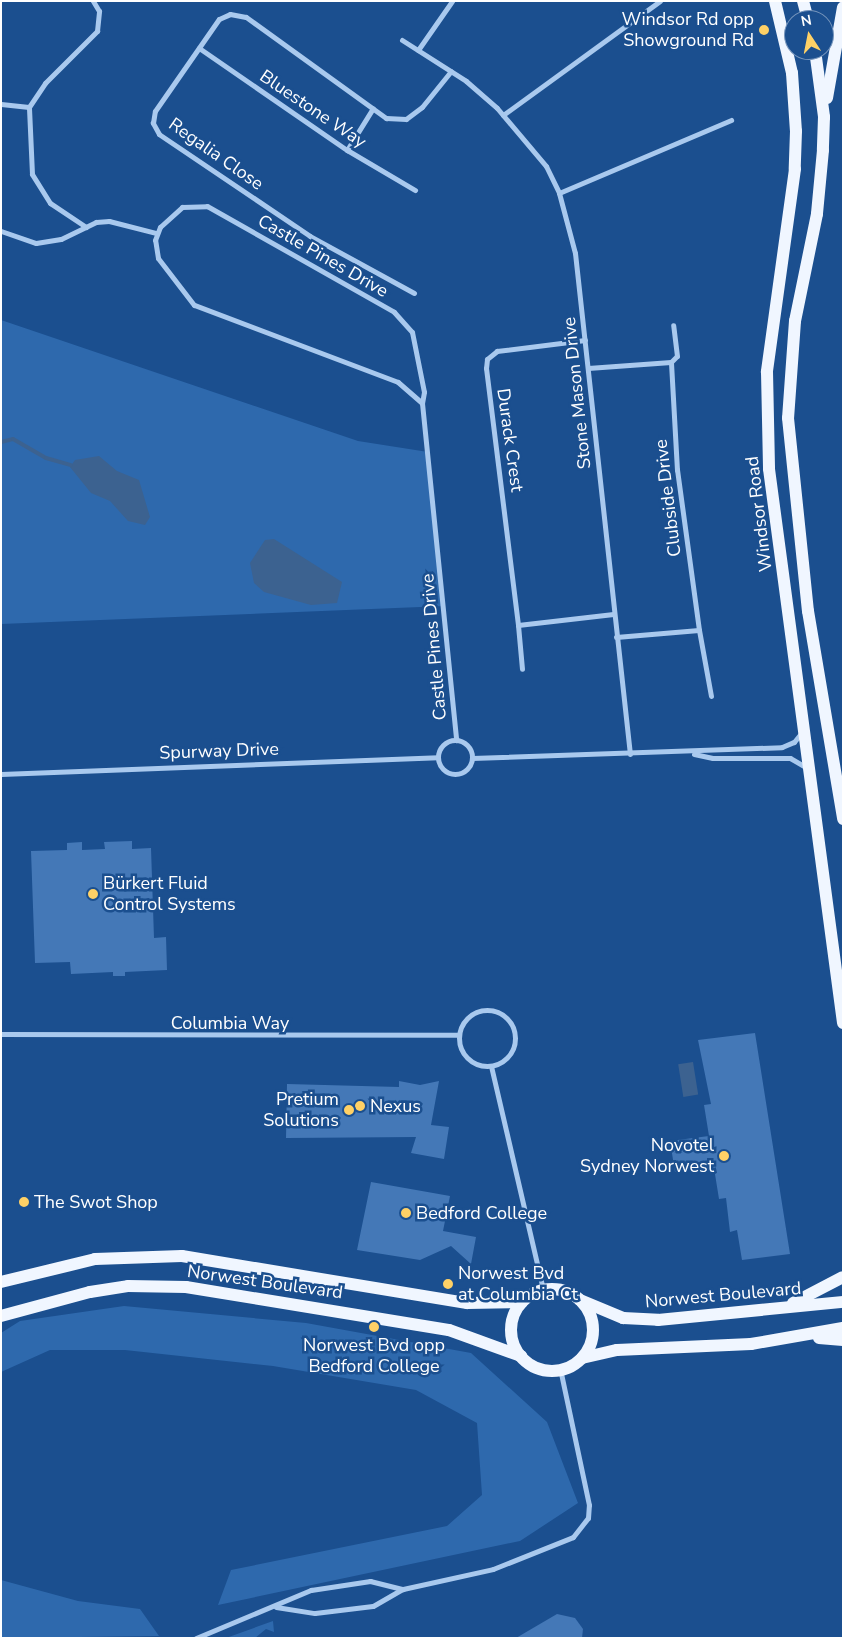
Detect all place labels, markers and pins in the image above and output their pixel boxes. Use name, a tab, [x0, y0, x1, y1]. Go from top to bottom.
place label: Windsor Rd opp Showground Rd	[622, 9, 754, 52]
marker: Windsor Rd opp Showground Rd	[758, 24, 770, 36]
place label: Bürkert Fluid Control Systems	[103, 873, 236, 916]
marker: Bürkert Fluid Control Systems	[87, 888, 99, 900]
place label: Pretium Solutions	[263, 1089, 339, 1132]
place label: Nexus	[370, 1095, 421, 1117]
marker: Nexus	[354, 1100, 366, 1112]
marker: Pretium Solutions	[343, 1104, 355, 1116]
place label: Novotel Sydney Norwest	[580, 1135, 714, 1178]
marker: Novotel Sydney Norwest	[718, 1150, 730, 1162]
place label: The Swot Shop	[34, 1191, 158, 1213]
marker: The Swot Shop	[18, 1196, 30, 1208]
place label: Bedford College	[416, 1202, 547, 1224]
marker: Bedford College	[400, 1207, 412, 1219]
place label: Norwest Bvd at Columbia Ct	[458, 1263, 578, 1306]
marker: Norwest Bvd at Columbia Ct	[442, 1278, 454, 1290]
marker: Norwest Bvd opp Bedford College	[368, 1321, 380, 1333]
place label: Norwest Bvd opp Bedford College	[303, 1335, 445, 1378]

